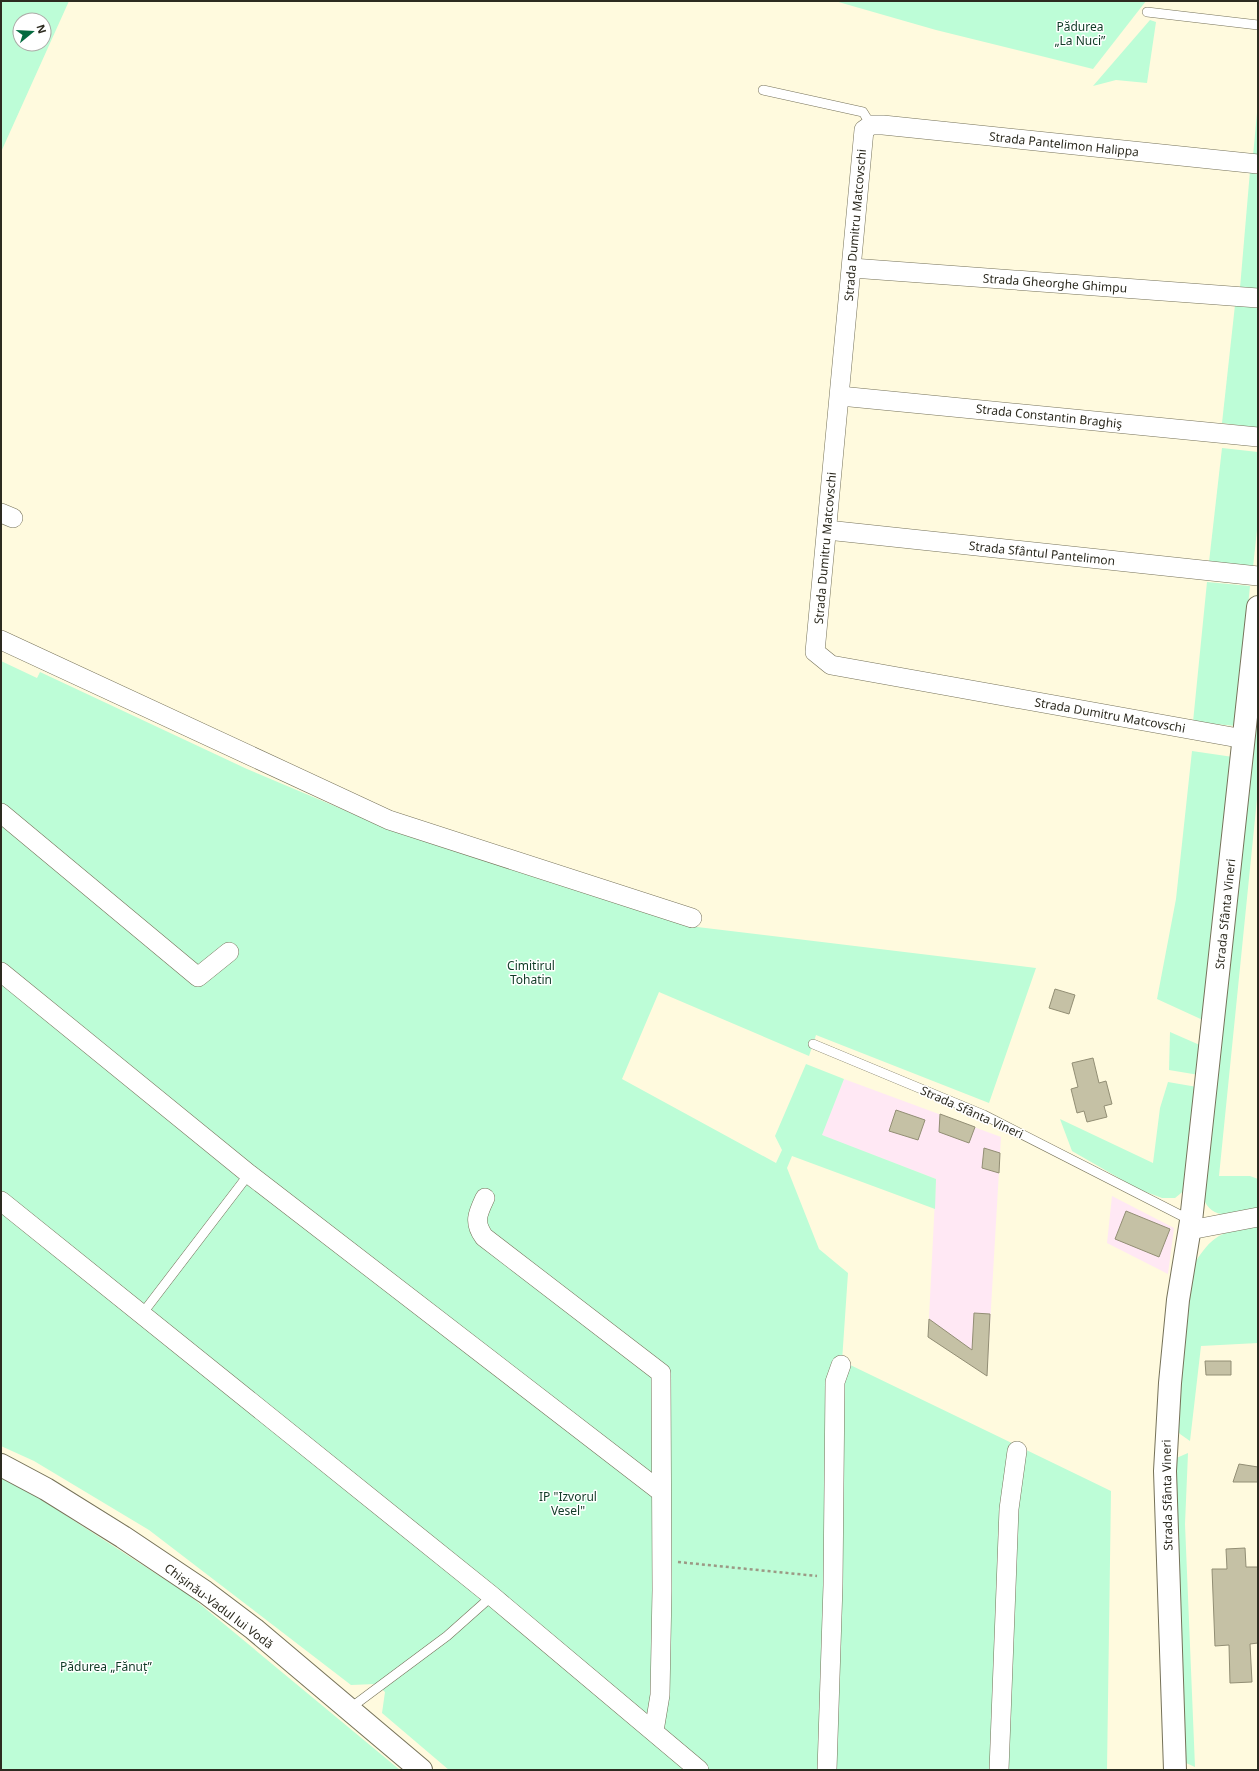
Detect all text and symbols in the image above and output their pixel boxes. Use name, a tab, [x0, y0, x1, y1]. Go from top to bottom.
north arrow	[12, 12, 52, 52]
park label: Pădurea „La Nuci”	[1055, 18, 1106, 49]
text: N	[33, 22, 51, 35]
street label: Strada Pantelimon Halippa	[988, 128, 1140, 160]
street label: Strada Dumitru Matcovschi	[840, 148, 870, 302]
street label: Strada Gheorghe Ghimpu	[982, 269, 1128, 297]
street label: Strada Constantin Braghiş	[975, 400, 1123, 432]
street label: Strada Dumitru Matcovschi	[810, 471, 840, 625]
street label: Strada Sfântul Pantelimon	[968, 537, 1116, 569]
street label: Strada Dumitru Matcovschi	[1033, 693, 1187, 737]
street label: Strada Sfânta Vineri	[1211, 858, 1239, 970]
park label: Cimitirul Tohatin	[507, 957, 555, 988]
street label: Strada Sfânta Vineri	[918, 1082, 1026, 1142]
street label: Strada Sfânta Vineri	[1158, 1439, 1176, 1551]
park label: IP "Izvorul Vesel"	[539, 1488, 597, 1519]
street label: Chișinău-Vadul lui Vodă	[161, 1559, 277, 1653]
park label: Pădurea „Fănuț”	[60, 1658, 153, 1675]

